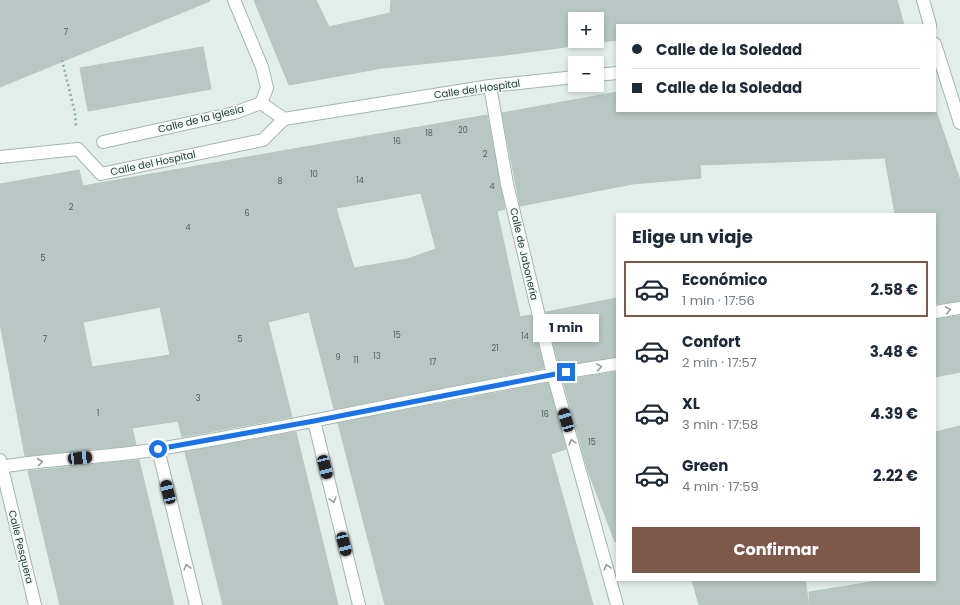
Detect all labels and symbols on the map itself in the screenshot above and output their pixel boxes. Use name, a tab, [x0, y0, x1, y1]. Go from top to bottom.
house number: 7	[64, 27, 69, 38]
street label: Calle del Hospital	[433, 76, 521, 102]
street label: Calle de la Iglesia	[156, 101, 246, 137]
house number: 20	[458, 125, 468, 136]
house number: 18	[425, 128, 433, 139]
house number: 16	[393, 136, 401, 147]
street label: Calle del Hospital	[109, 147, 197, 179]
house number: 2	[483, 149, 488, 160]
house number: 10	[310, 169, 318, 180]
house number: 14	[356, 175, 364, 186]
house number: 8	[277, 176, 283, 187]
house number: 4	[489, 181, 495, 192]
house number: 2	[69, 202, 74, 213]
street label: Calle de Jabonería	[506, 206, 542, 302]
house number: 6	[244, 208, 250, 219]
house number: 4	[185, 222, 191, 233]
house number: 5	[40, 253, 46, 264]
one-way arrow	[944, 306, 951, 315]
callout: 1 min	[533, 314, 599, 342]
house number: 15	[393, 330, 401, 341]
house number: 14	[521, 331, 529, 342]
house number: 7	[43, 334, 48, 345]
house number: 5	[237, 334, 243, 345]
house number: 21	[491, 343, 499, 354]
house number: 13	[373, 351, 381, 362]
house number: 9	[335, 352, 341, 363]
house number: 11	[353, 355, 359, 366]
house number: 17	[430, 357, 437, 368]
route end	[557, 363, 575, 381]
one-way arrow	[596, 363, 602, 372]
house number: 3	[196, 393, 201, 404]
car	[557, 407, 575, 433]
house number: 1	[97, 408, 99, 419]
house number: 16	[541, 409, 549, 420]
house number: 15	[588, 437, 596, 448]
one-way arrow	[568, 439, 577, 446]
route start	[149, 440, 167, 458]
car	[67, 451, 93, 465]
car	[316, 454, 334, 480]
one-way arrow	[37, 458, 43, 467]
car	[159, 479, 177, 505]
one-way arrow	[328, 496, 337, 503]
street label: Calle Pesquera	[5, 509, 37, 585]
car	[335, 531, 353, 557]
one-way arrow	[183, 564, 191, 570]
one-way arrow	[603, 564, 612, 571]

